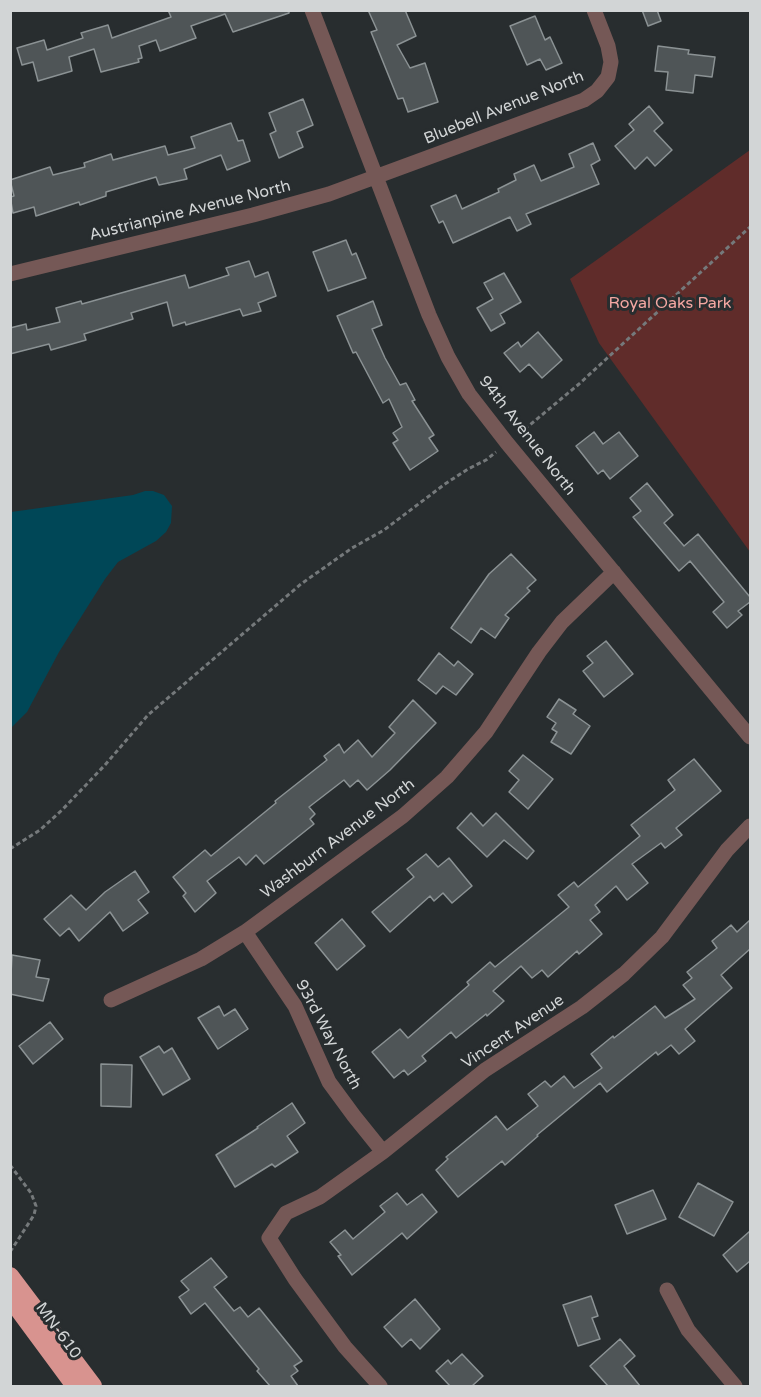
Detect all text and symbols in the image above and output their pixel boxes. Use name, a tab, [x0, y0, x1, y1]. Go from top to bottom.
street label: Bluebell Avenue North	[421, 67, 587, 149]
street label: Austrianpine Avenue North	[87, 177, 293, 245]
park label: Royal Oaks Park	[608, 294, 732, 314]
street label: 94th Avenue North	[475, 373, 579, 499]
street label: Washburn Avenue North	[257, 775, 419, 903]
street label: 93rd Way North	[291, 977, 365, 1093]
street label: Vincent Avenue	[458, 991, 568, 1073]
street label: MN-610	[31, 1299, 85, 1363]

